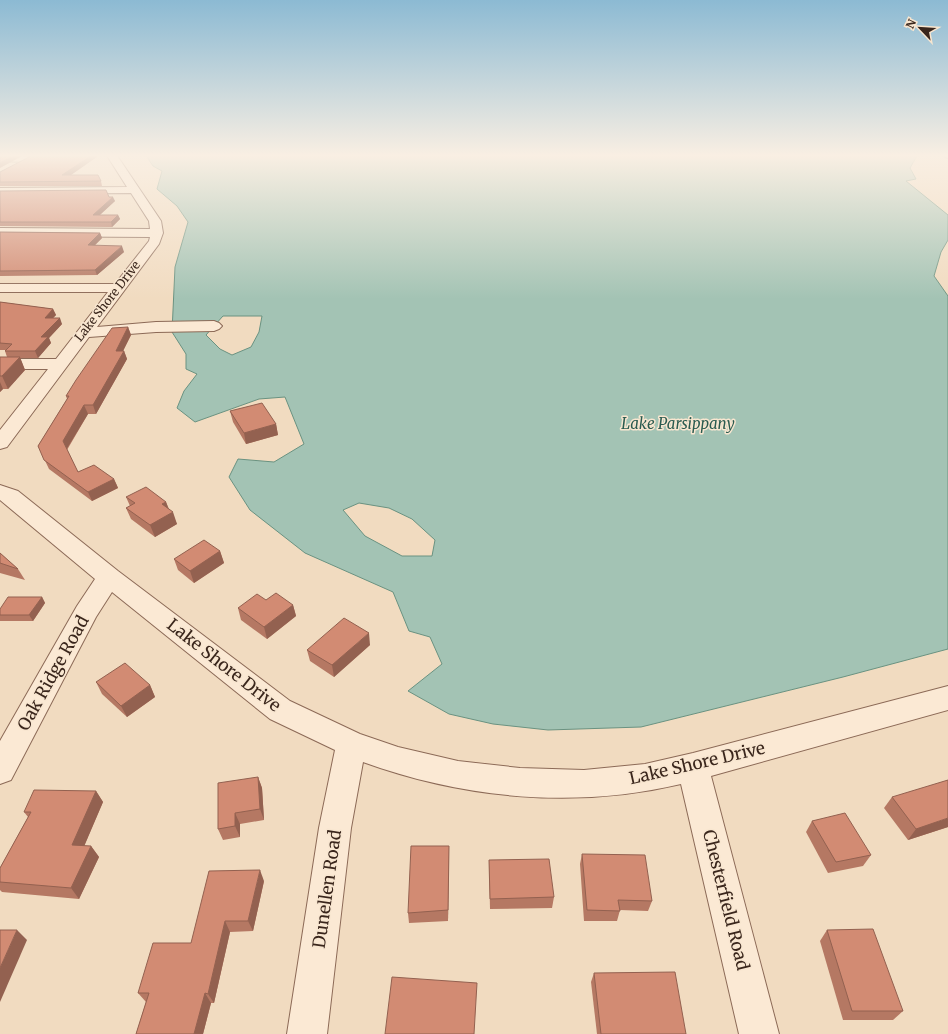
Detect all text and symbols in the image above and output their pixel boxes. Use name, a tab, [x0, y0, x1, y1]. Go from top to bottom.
north arrow	[900, 8, 940, 48]
text: N	[903, 17, 919, 31]
street label: Lake Shore Drive	[71, 258, 143, 344]
water label: Lake Parsippany	[621, 414, 735, 433]
street label: Oak Ridge Road	[12, 612, 94, 734]
street label: Lake Shore Drive	[163, 614, 286, 716]
street label: Lake Shore Drive	[627, 737, 767, 789]
street label: Chesterfield Road	[698, 827, 754, 973]
street label: Dunellen Road	[308, 828, 346, 950]

